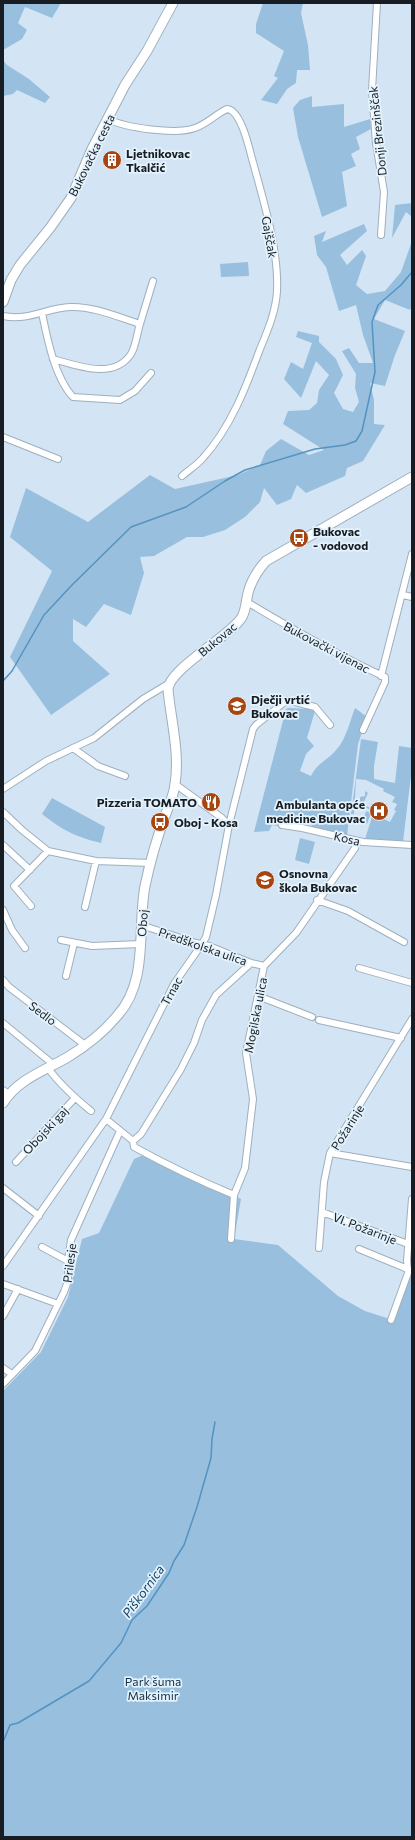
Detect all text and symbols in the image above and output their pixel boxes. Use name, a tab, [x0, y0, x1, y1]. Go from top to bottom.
street label: Donji Brezinščak	[365, 85, 389, 177]
street label: Bukovačka cesta	[65, 112, 117, 198]
place label: Ljetnikovac Tkalčić	[126, 146, 190, 174]
building icon: Ljetnikovac Tkalčić	[101, 149, 123, 171]
street label: Gajščak	[259, 215, 281, 260]
place label: Bukovac - vodovod	[313, 524, 368, 552]
bus stop icon: Bukovac - vodovod	[288, 527, 310, 549]
street label: Bukovački vijenac	[282, 618, 372, 676]
street label: Bukovac	[195, 619, 239, 659]
place label: Dječji vrtić Bukovac	[251, 692, 310, 720]
school or university icon: Dječji vrtić Bukovac	[226, 695, 248, 717]
restaurant icon: Pizzeria TOMATO	[200, 791, 222, 813]
place label: Pizzeria TOMATO	[97, 795, 197, 809]
place label: Ambulanta opće medicine Bukovac	[266, 797, 365, 825]
hospital icon: Ambulanta opće medicine Bukovac	[368, 800, 390, 822]
bus stop icon: Oboj - Kosa	[149, 811, 171, 833]
place label: Oboj - Kosa	[174, 815, 238, 829]
street label: Kosa	[333, 828, 361, 848]
place label: Osnovna škola Bukovac	[279, 866, 357, 894]
school or university icon: Osnovna škola Bukovac	[254, 869, 276, 891]
street label: Oboj	[134, 909, 150, 937]
street label: Predškolska ulica	[157, 924, 249, 968]
street label: Trnac	[157, 974, 185, 1008]
street label: Mogilska ulica	[241, 976, 269, 1054]
street label: Sedlo	[27, 998, 59, 1028]
street label: Požarinje	[328, 1102, 366, 1152]
street label: Obojski gaj	[19, 1103, 71, 1157]
street label: VI. Požarinje	[331, 1209, 399, 1247]
street label: Prilesje	[60, 1242, 78, 1284]
water label: Piškornica	[119, 1561, 168, 1620]
park label: Park šuma Maksimir	[125, 1674, 181, 1702]

